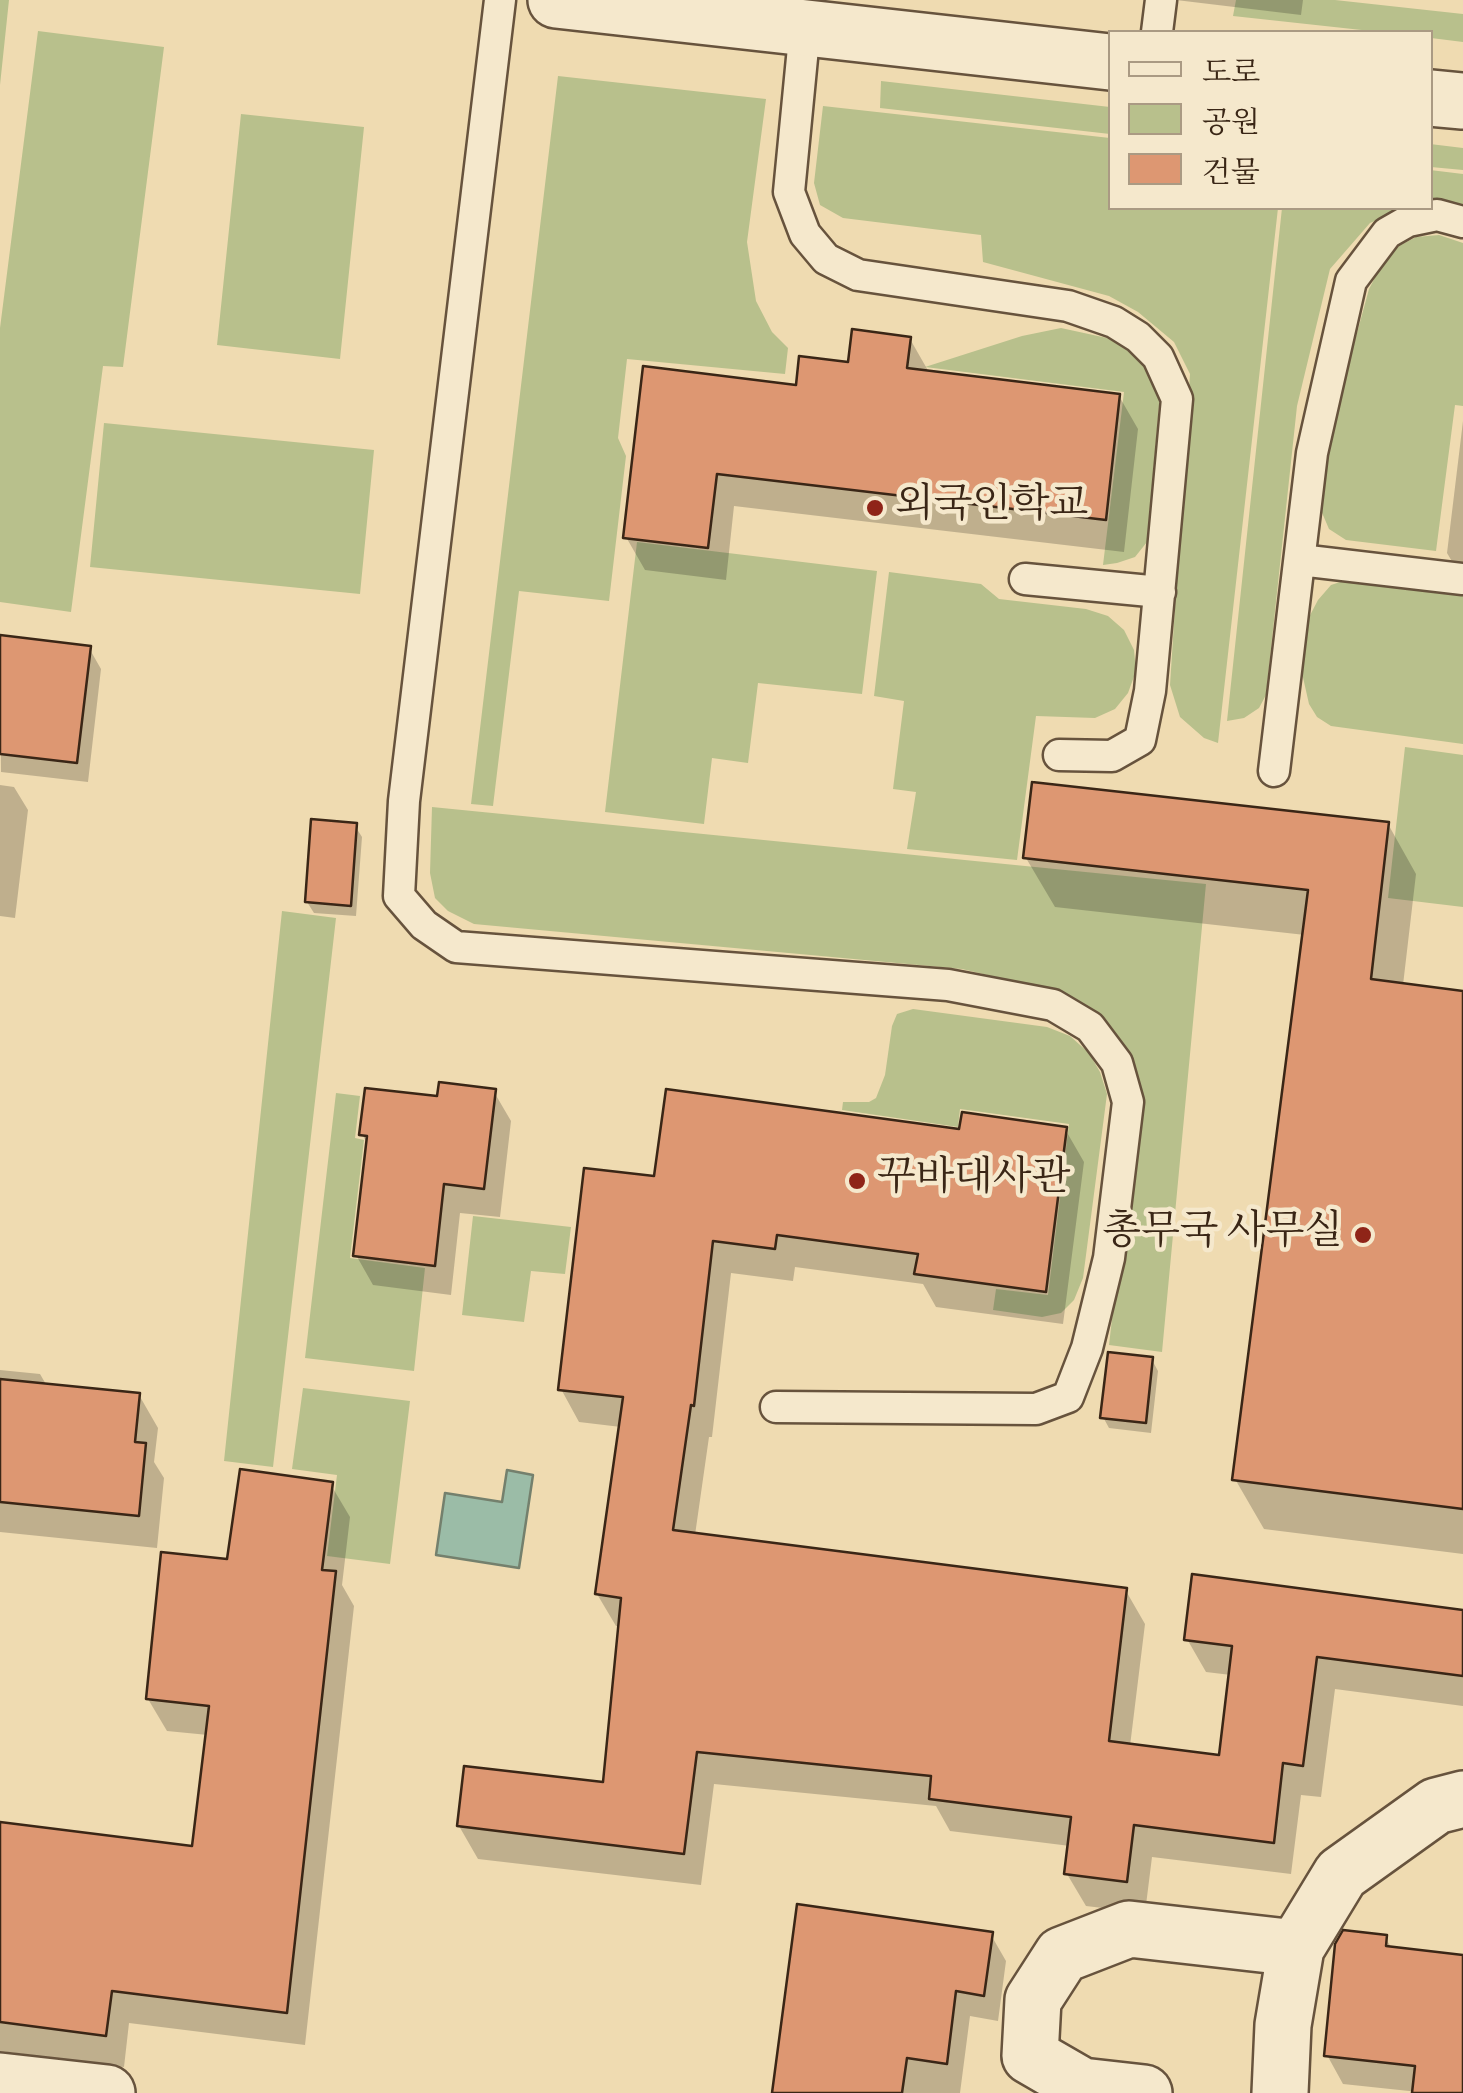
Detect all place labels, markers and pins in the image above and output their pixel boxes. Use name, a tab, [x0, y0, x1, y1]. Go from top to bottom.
place label: 외국인학교	[895, 484, 1088, 532]
marker: 외국인학교	[864, 497, 886, 519]
place label: 꾸바대사관	[877, 1157, 1070, 1205]
marker: 꾸바대사관	[846, 1170, 868, 1192]
place label: 총무국 사무실	[1103, 1211, 1343, 1259]
marker: 총무국 사무실	[1352, 1224, 1374, 1246]

